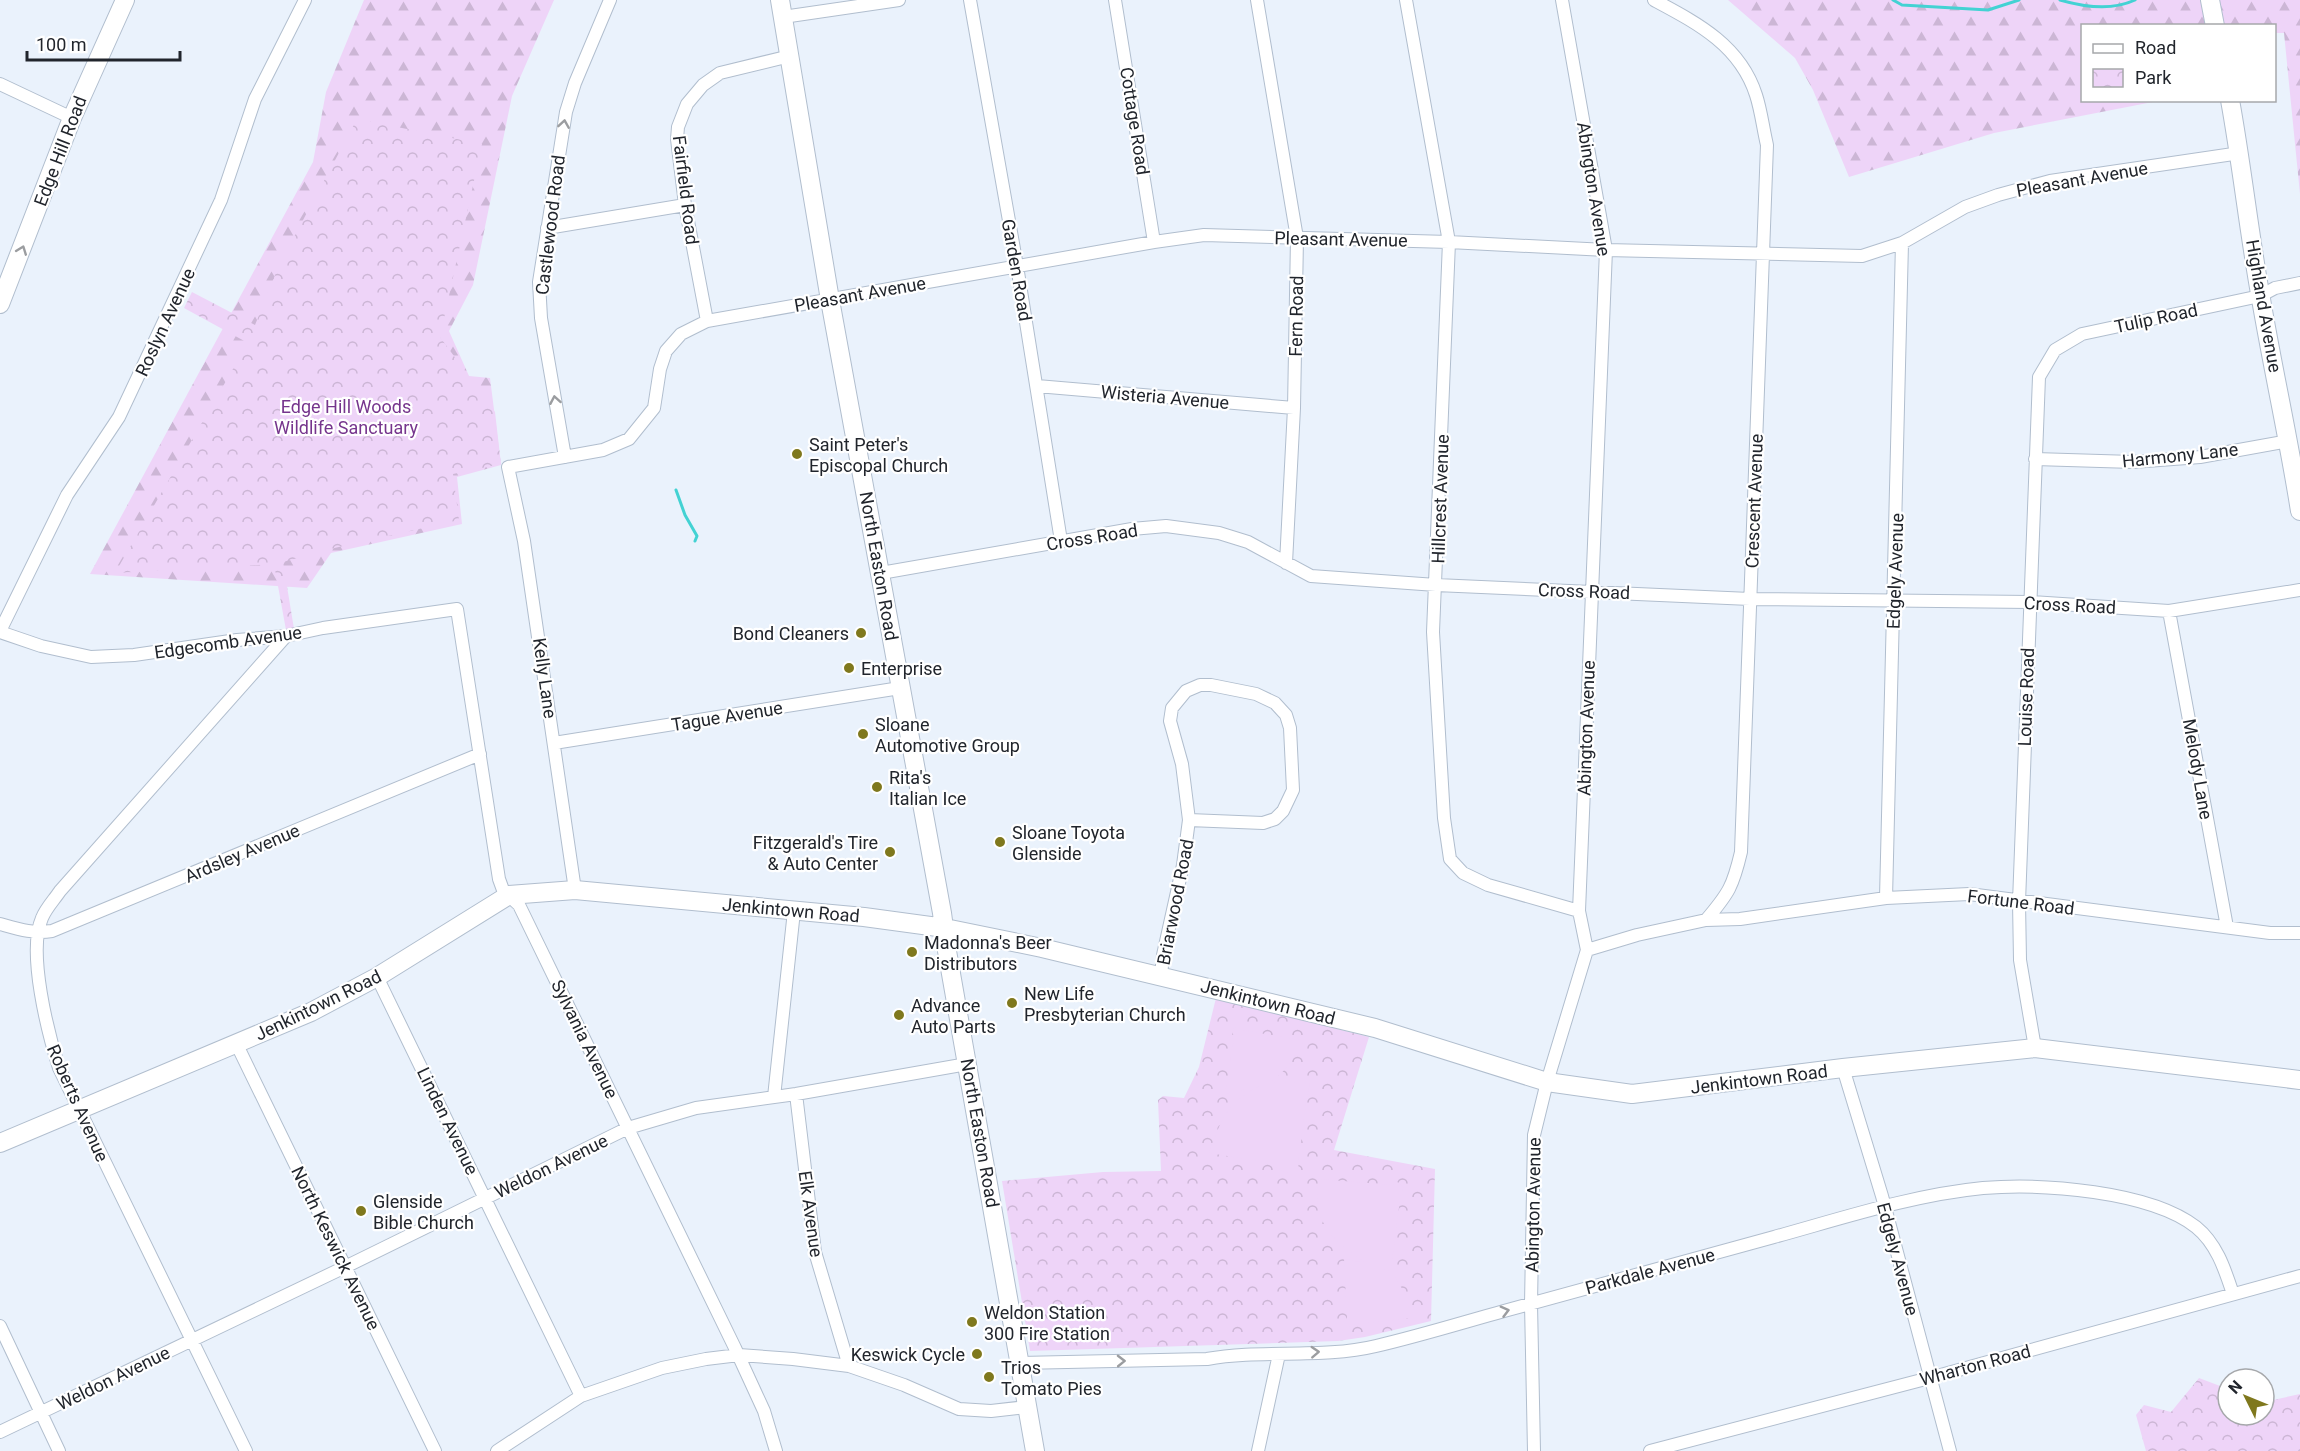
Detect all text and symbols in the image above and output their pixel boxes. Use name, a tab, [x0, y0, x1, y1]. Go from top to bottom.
scale bar	[27, 24, 180, 62]
legend	[2081, 24, 2276, 102]
text: 100 m	[36, 34, 87, 55]
text: Road	[2135, 37, 2176, 58]
street label: Cottage Road	[1116, 66, 1154, 176]
text: Park	[2135, 67, 2172, 88]
street label: Edge Hill Road	[29, 93, 91, 209]
one-way arrow	[557, 119, 569, 128]
street label: Abington Avenue	[1573, 120, 1615, 258]
street label: Fairfield Road	[669, 134, 703, 246]
street label: Castlewood Road	[531, 154, 569, 296]
street label: Pleasant Avenue	[2015, 157, 2149, 201]
street label: Garden Road	[998, 217, 1036, 323]
street label: Pleasant Avenue	[1274, 227, 1408, 251]
street label: Highland Avenue	[2242, 238, 2286, 374]
one-way arrow	[15, 245, 28, 256]
street label: Roslyn Avenue	[131, 265, 199, 379]
street label: Pleasant Avenue	[793, 272, 927, 316]
street label: Fern Road	[1285, 275, 1307, 357]
street label: Tulip Road	[2113, 299, 2199, 337]
street label: Wisteria Avenue	[1100, 381, 1230, 413]
one-way arrow	[549, 395, 562, 405]
park label: Edge Hill Woods Wildlife Sanctuary	[274, 396, 418, 438]
street label: Crescent Avenue	[1741, 433, 1767, 569]
place label: Saint Peter's Episcopal Church	[809, 434, 948, 476]
street label: Hillcrest Avenue	[1427, 434, 1453, 564]
street label: Harmony Lane	[2121, 438, 2239, 472]
marker: Saint Peter's Episcopal Church	[790, 447, 804, 461]
street label: North Easton Road	[856, 490, 902, 642]
street label: Edgely Avenue	[1882, 513, 1908, 629]
street label: Cross Road	[1045, 519, 1139, 555]
street label: Cross Road	[1538, 579, 1630, 603]
street label: Cross Road	[2023, 592, 2117, 618]
street label: Edgecomb Avenue	[153, 621, 303, 663]
place label: Bond Cleaners	[733, 623, 849, 644]
marker: Bond Cleaners	[854, 626, 868, 640]
street label: Kelly Lane	[529, 636, 561, 720]
street label: Louise Road	[2014, 647, 2038, 747]
place label: Enterprise	[861, 658, 942, 679]
street label: Abington Avenue	[1573, 660, 1599, 796]
marker: Enterprise	[842, 661, 856, 675]
street label: Tague Avenue	[670, 697, 784, 735]
place label: Sloane Automotive Group	[875, 714, 1020, 756]
street label: Melody Lane	[2179, 717, 2217, 821]
marker: Sloane Automotive Group	[856, 727, 870, 741]
place label: Rita's Italian Ice	[889, 767, 966, 809]
marker: Rita's Italian Ice	[870, 780, 884, 794]
street label: Ardsley Avenue	[181, 819, 303, 887]
place label: Sloane Toyota Glenside	[1012, 822, 1125, 864]
place label: Fitzgerald's Tire & Auto Center	[753, 832, 878, 874]
marker: Sloane Toyota Glenside	[993, 835, 1007, 849]
street label: Briarwood Road	[1153, 837, 1197, 967]
marker: Fitzgerald's Tire & Auto Center	[883, 845, 897, 859]
street label: Fortune Road	[1966, 885, 2076, 919]
street label: Jenkintown Road	[721, 894, 861, 926]
place label: Madonna's Beer Distributors	[924, 932, 1052, 974]
marker: Madonna's Beer Distributors	[905, 945, 919, 959]
street label: Jenkintown Road	[251, 965, 385, 1045]
street label: Jenkintown Road	[1198, 975, 1338, 1029]
street label: Sylvania Avenue	[547, 976, 623, 1102]
place label: New Life Presbyterian Church	[1024, 983, 1186, 1025]
place label: Advance Auto Parts	[911, 995, 996, 1037]
marker: New Life Presbyterian Church	[1005, 996, 1019, 1010]
marker: Advance Auto Parts	[892, 1008, 906, 1022]
street label: Roberts Avenue	[43, 1041, 113, 1165]
street label: North Easton Road	[957, 1057, 1003, 1209]
street label: Jenkintown Road	[1689, 1060, 1829, 1098]
street label: Linden Avenue	[413, 1064, 483, 1178]
street label: Weldon Avenue	[491, 1130, 611, 1202]
street label: Abington Avenue	[1521, 1137, 1545, 1273]
street label: North Keswick Avenue	[287, 1163, 385, 1333]
street label: Elk Avenue	[795, 1169, 827, 1259]
place label: Glenside Bible Church	[373, 1191, 474, 1233]
street label: Edgely Avenue	[1873, 1200, 1923, 1318]
marker: Glenside Bible Church	[354, 1204, 368, 1218]
street label: Parkdale Avenue	[1583, 1244, 1717, 1298]
place label: Weldon Station 300 Fire Station	[984, 1302, 1110, 1344]
one-way arrow	[1500, 1305, 1510, 1318]
marker: Weldon Station 300 Fire Station	[965, 1315, 979, 1329]
street label: Wharton Road	[1917, 1340, 2033, 1390]
street label: Weldon Avenue	[53, 1342, 173, 1414]
place label: Keswick Cycle	[851, 1344, 965, 1365]
one-way arrow	[1311, 1345, 1320, 1358]
marker: Keswick Cycle	[970, 1347, 984, 1361]
one-way arrow	[1116, 1355, 1125, 1367]
place label: Trios Tomato Pies	[1001, 1357, 1102, 1399]
north arrow	[2216, 1367, 2276, 1427]
marker: Trios Tomato Pies	[982, 1370, 996, 1384]
text: N	[2225, 1377, 2246, 1398]

